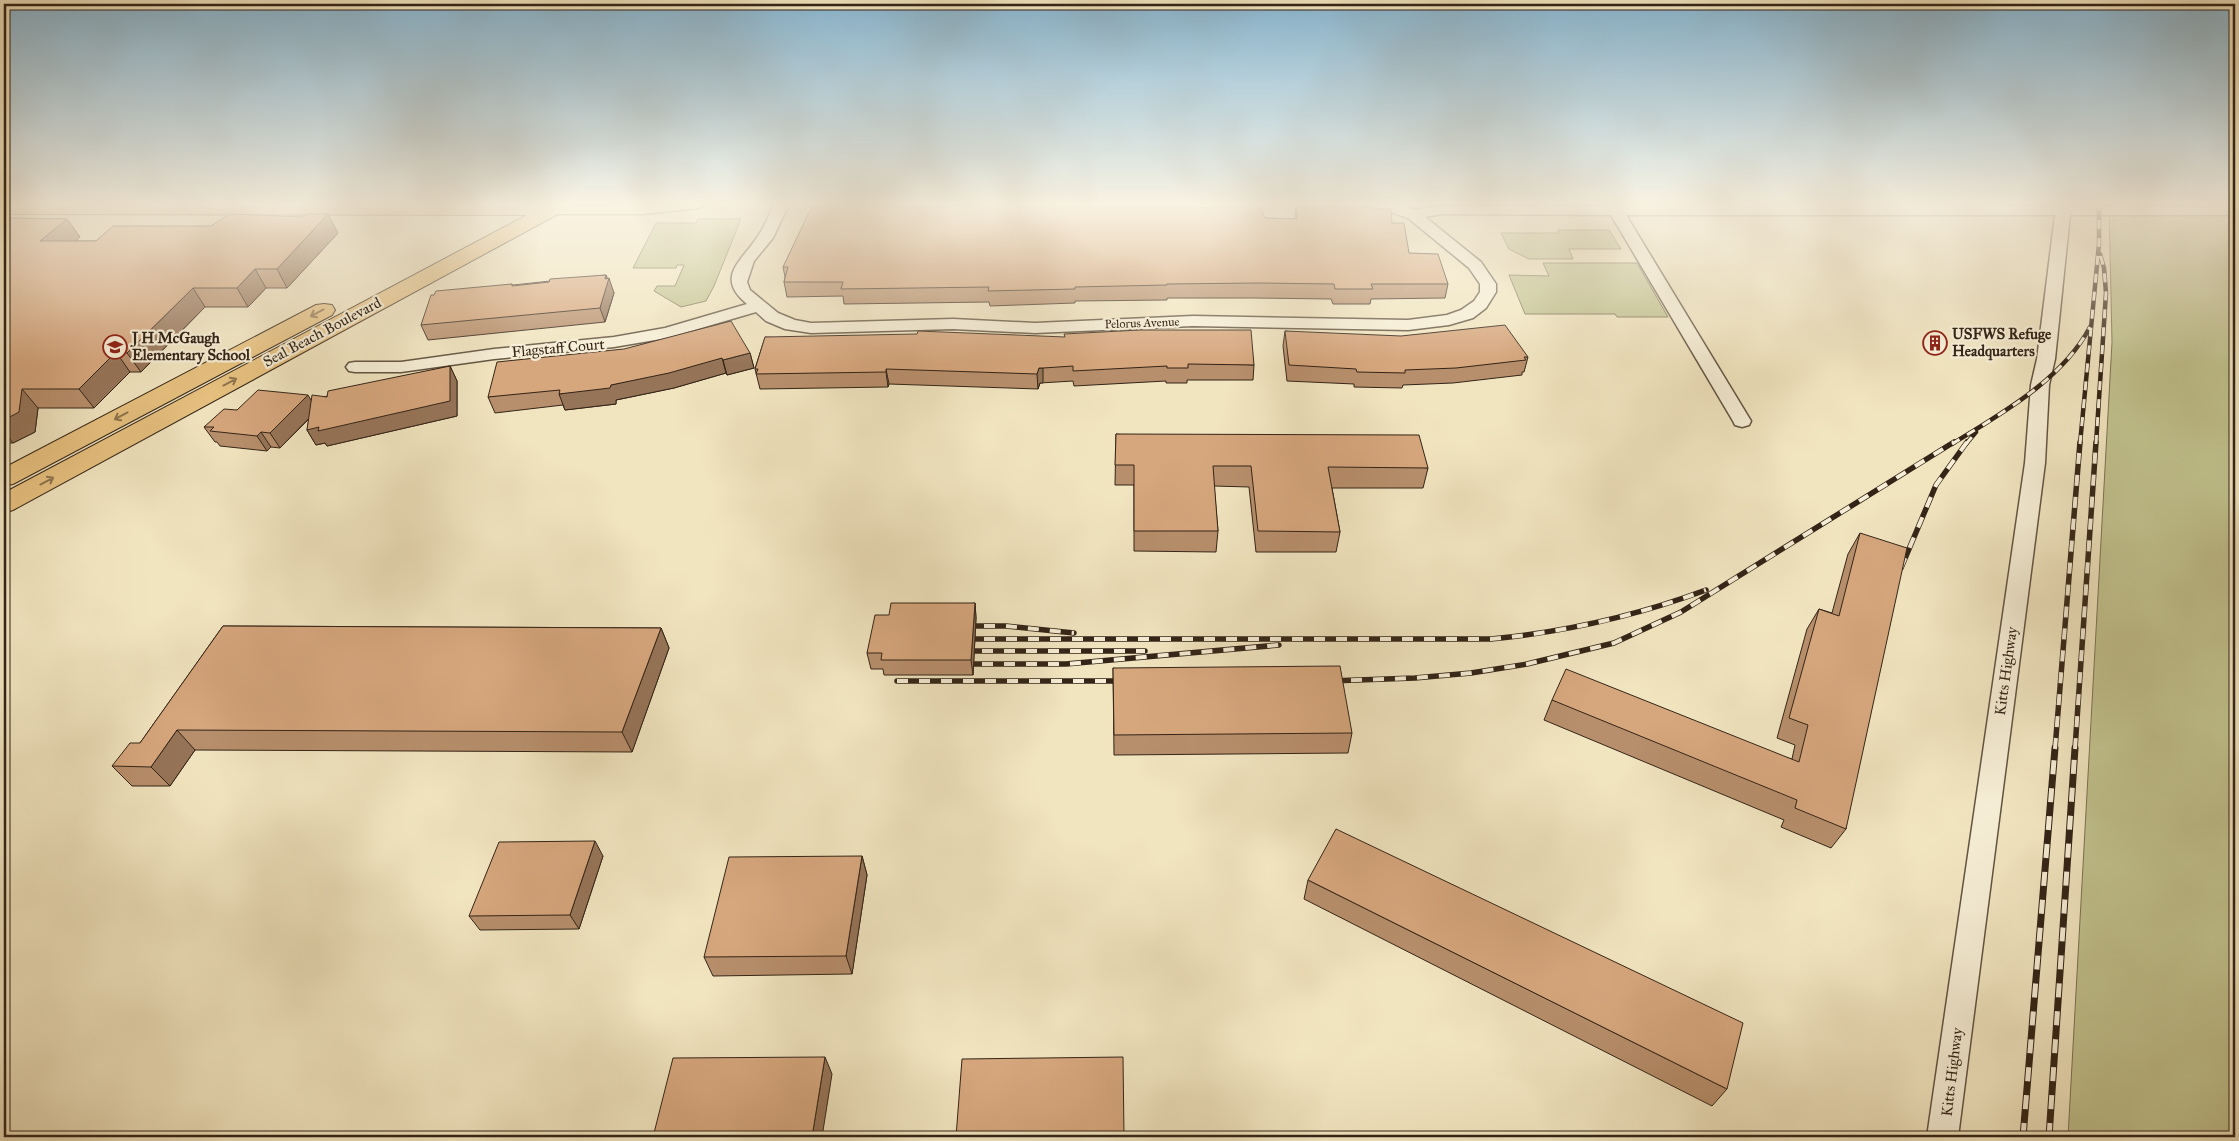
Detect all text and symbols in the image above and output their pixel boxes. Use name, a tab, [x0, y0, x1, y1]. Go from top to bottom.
street label: Seal Beach Boulevard	[260, 293, 385, 371]
one-way arrow	[311, 309, 325, 319]
street label: Pelorus Avenue	[1104, 315, 1180, 331]
place label: USFWS Refuge Headquarters	[1952, 325, 2052, 361]
place label: J H McGaugh Elementary School	[130, 329, 251, 365]
building icon: USFWS Refuge Headquarters	[1922, 330, 1948, 356]
school or university icon: J H McGaugh Elementary School	[102, 334, 128, 360]
street label: Flagstaff Court	[511, 335, 606, 361]
one-way arrow	[223, 377, 238, 387]
one-way arrow	[114, 412, 129, 422]
one-way arrow	[39, 476, 54, 486]
street label: Kitts Highway	[1991, 625, 2021, 716]
street label: Kitts Highway	[1938, 1026, 1966, 1117]

